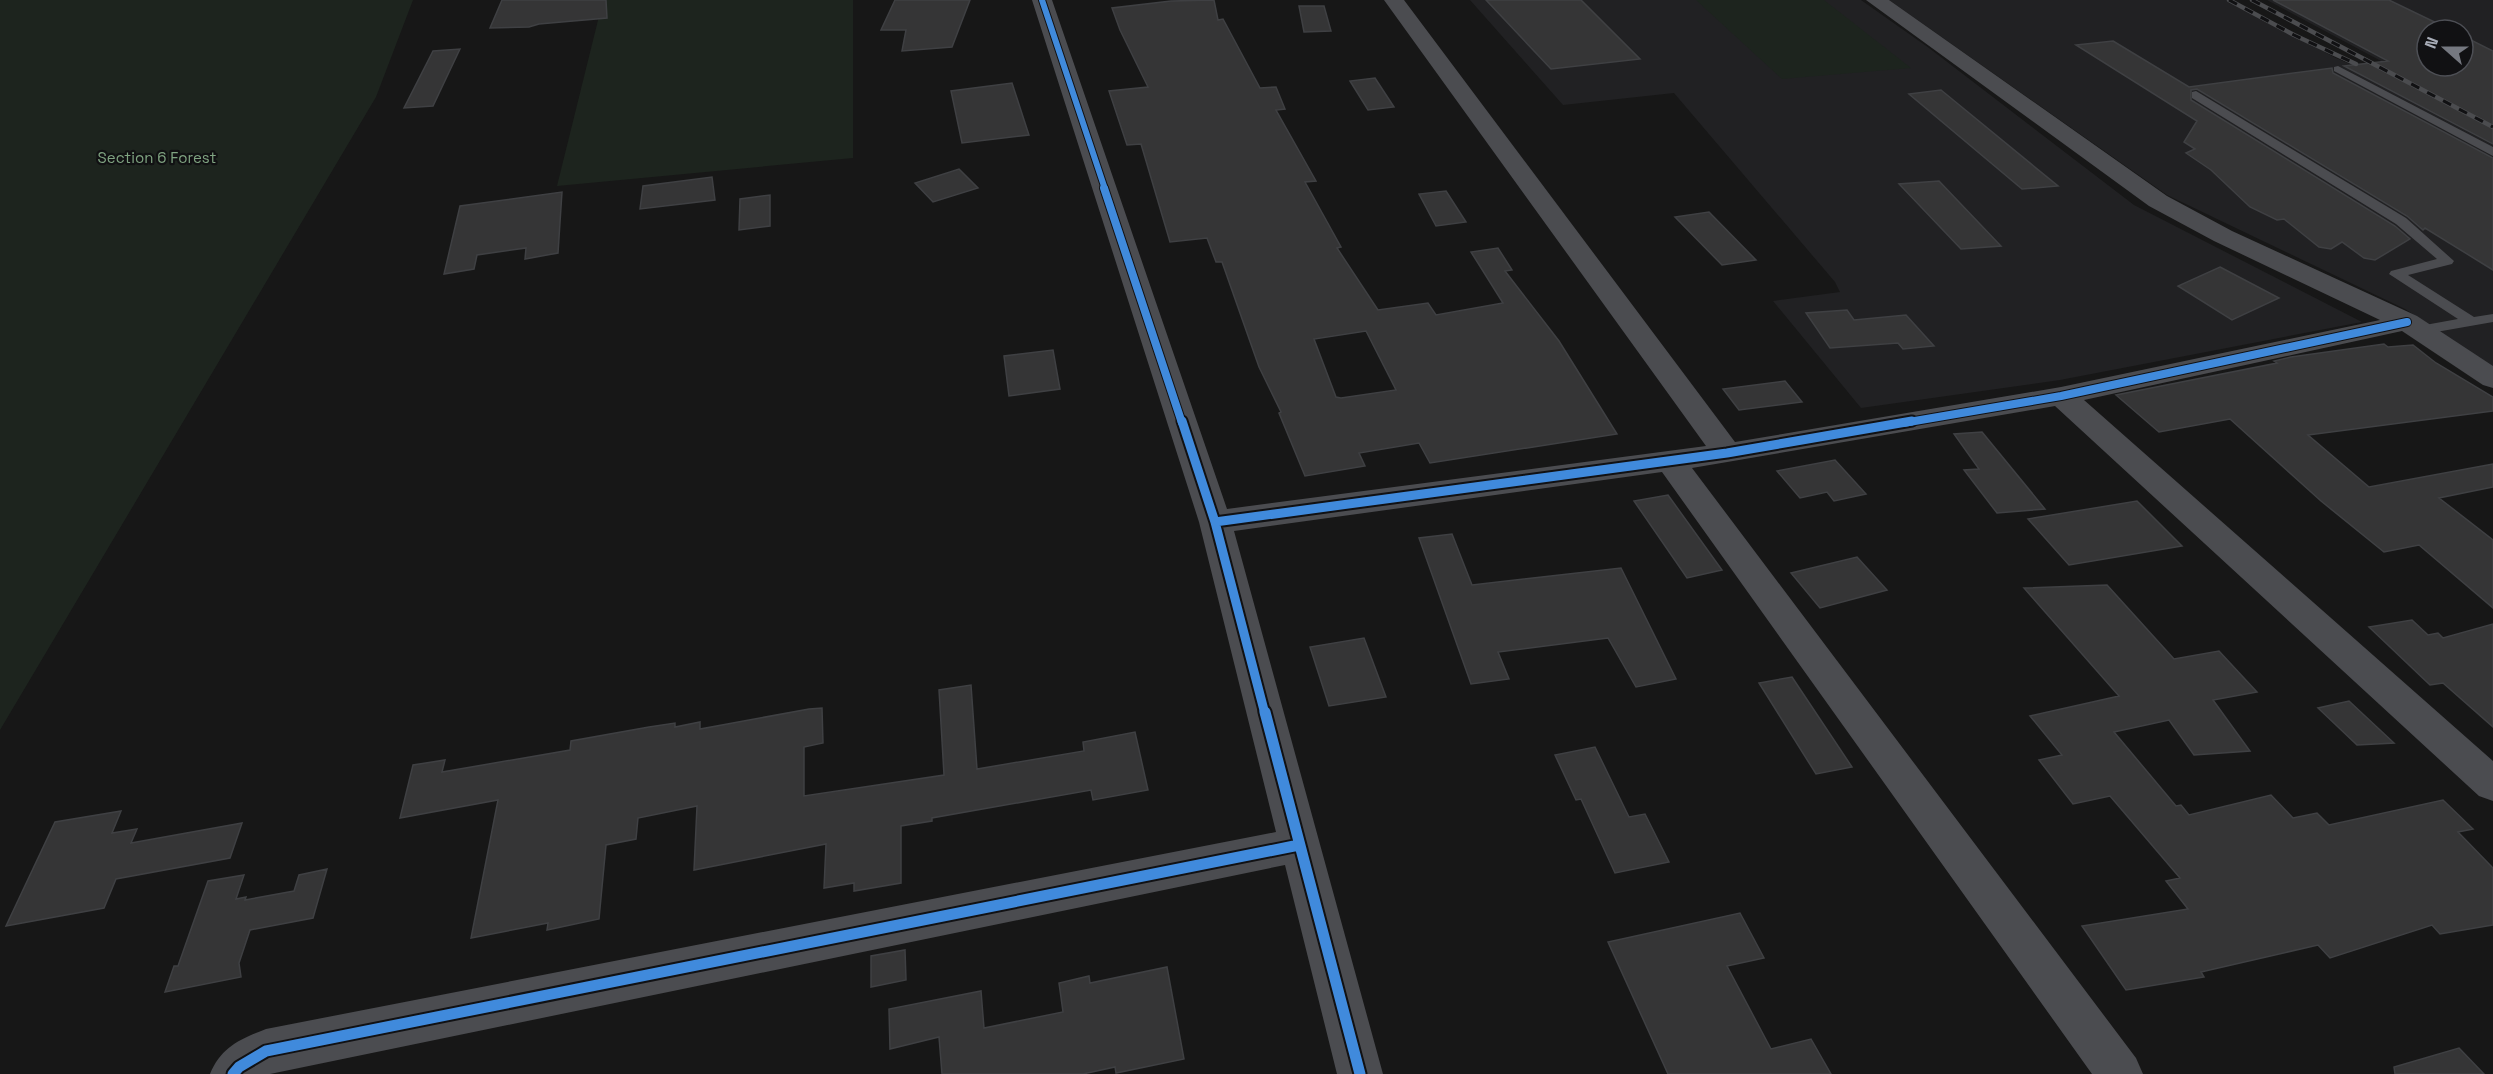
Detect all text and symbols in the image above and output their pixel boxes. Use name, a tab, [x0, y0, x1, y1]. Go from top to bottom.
north arrow	[2415, 18, 2475, 78]
text: N	[2420, 34, 2443, 52]
park label: Section 6 Forest	[98, 148, 217, 167]

